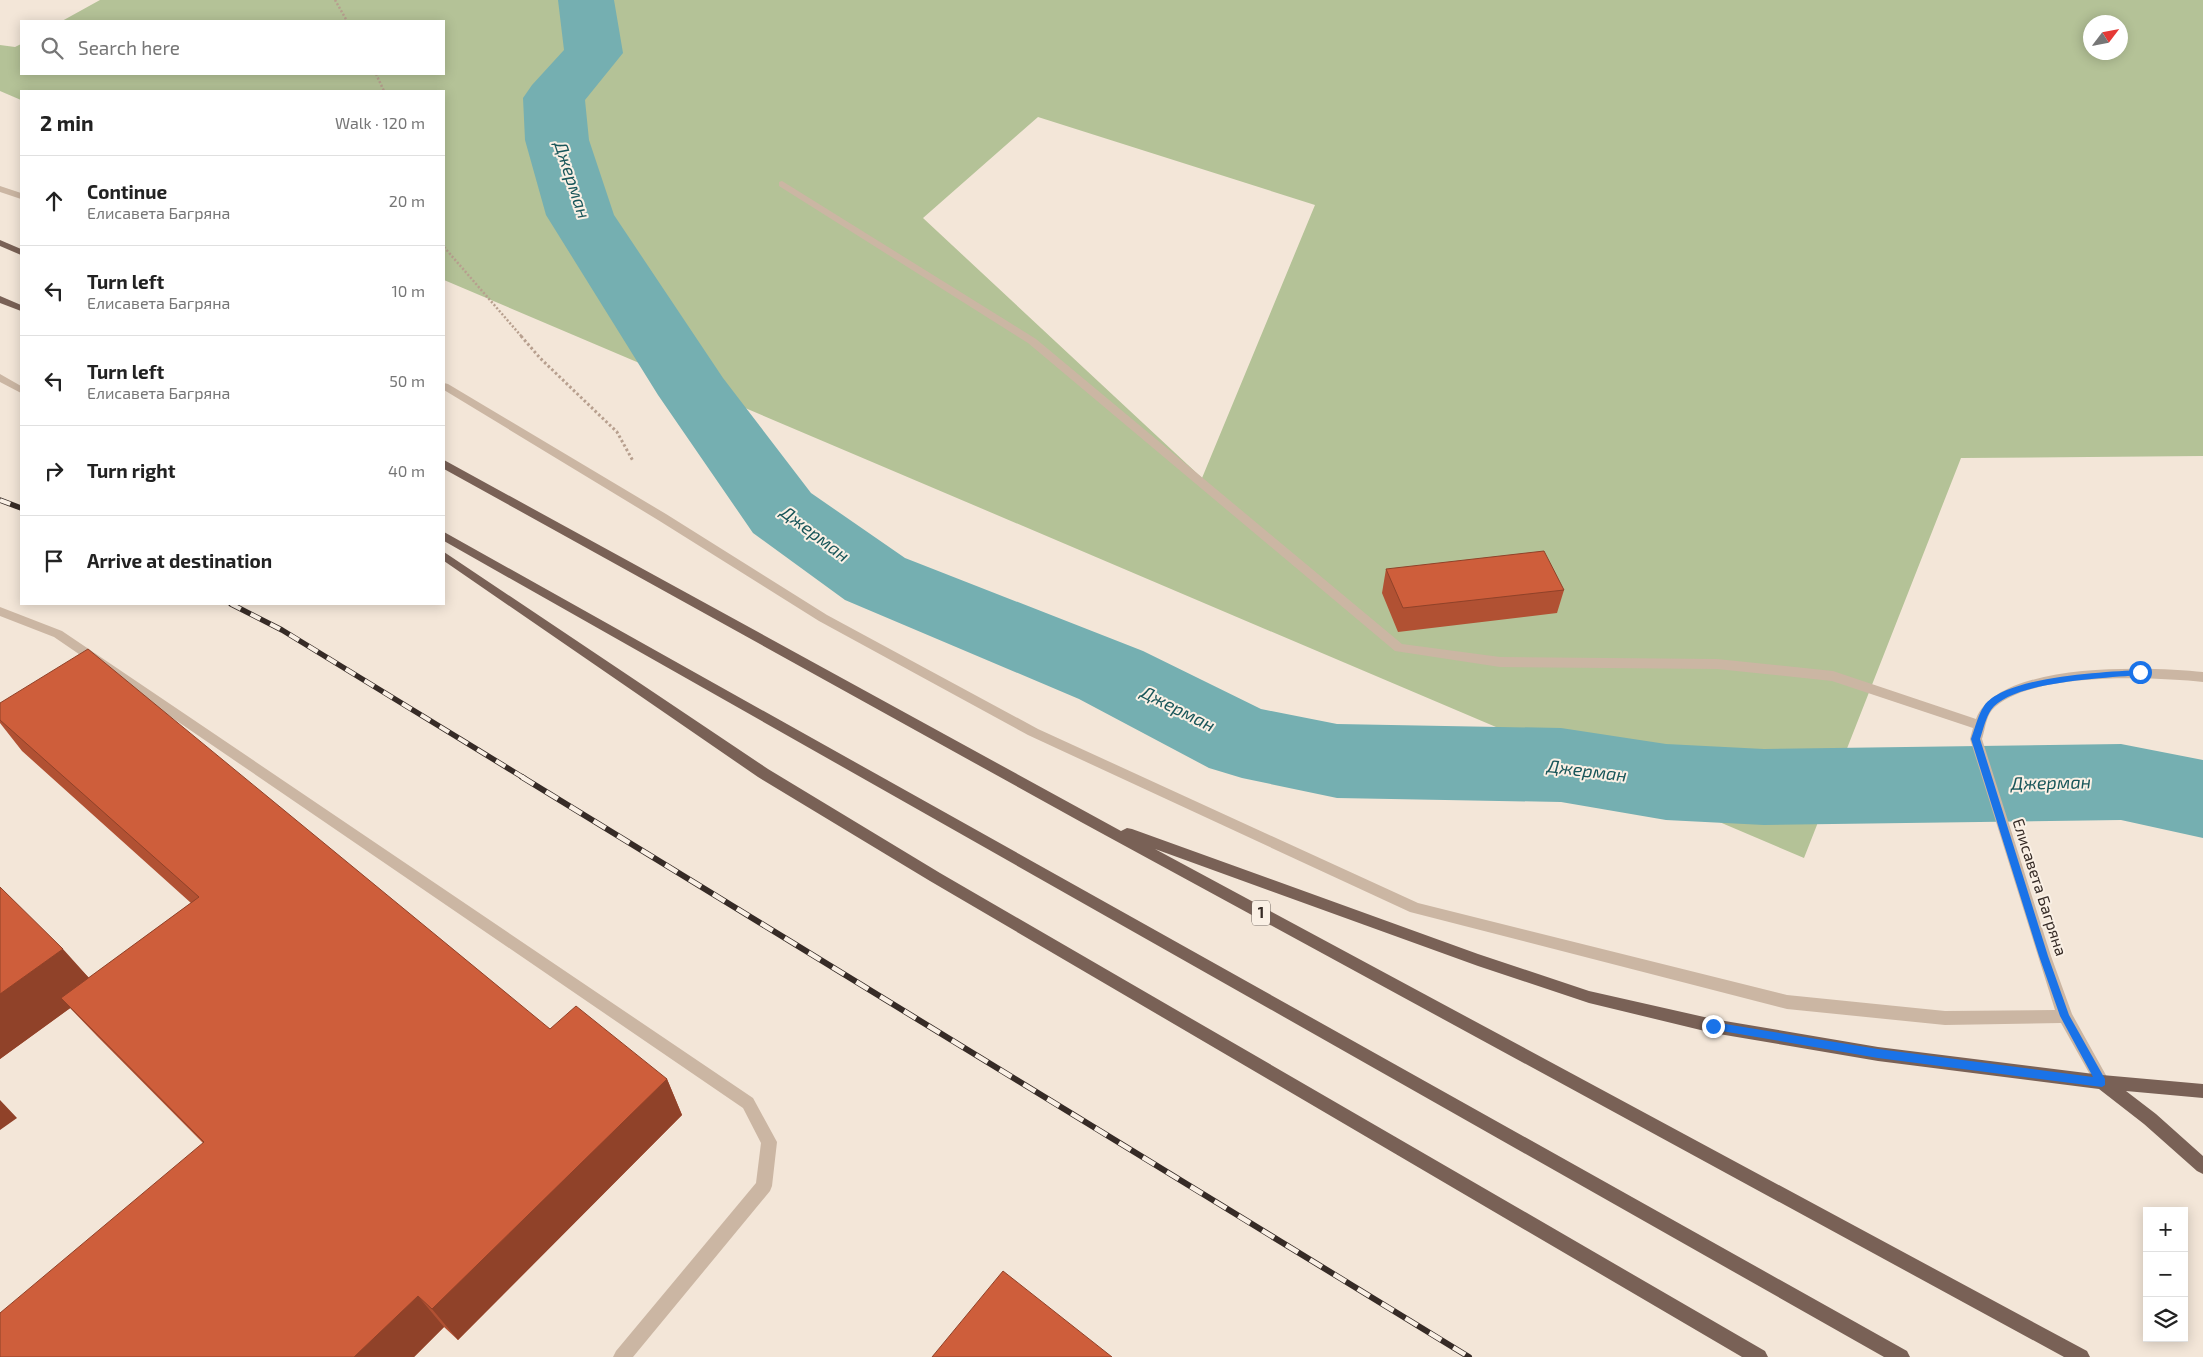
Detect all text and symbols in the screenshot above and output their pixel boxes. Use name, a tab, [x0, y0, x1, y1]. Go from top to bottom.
north arrow	[2083, 15, 2128, 60]
search box	[20, 20, 445, 75]
icon: search	[38, 34, 66, 62]
text: Search here	[78, 36, 180, 59]
text: 2 min	[40, 110, 94, 135]
text: Walk · 120 m	[335, 113, 425, 132]
water label: Джерман	[550, 137, 596, 221]
text: Continue	[87, 180, 167, 203]
icon: ahead	[40, 187, 68, 215]
text: 20 m	[389, 191, 425, 210]
text: Елисавета Багряна	[87, 203, 230, 222]
text: Turn left	[87, 270, 164, 293]
icon: left	[40, 277, 68, 305]
text: 10 m	[391, 281, 425, 300]
text: Елисавета Багряна	[87, 293, 230, 312]
text: Turn left	[87, 360, 164, 383]
icon: left	[40, 367, 68, 395]
text: 50 m	[389, 371, 425, 390]
text: Елисавета Багряна	[87, 383, 230, 402]
icon: right	[40, 457, 68, 485]
text: Turn right	[87, 459, 175, 482]
text: 40 m	[388, 461, 425, 480]
water label: Джерман	[776, 500, 854, 566]
icon: arrive	[40, 547, 68, 575]
text: Arrive at destination	[87, 549, 272, 572]
route start	[2129, 661, 2152, 684]
water label: Джерман	[1137, 680, 1219, 736]
water label: Джерман	[1545, 754, 1628, 786]
water label: Джерман	[2010, 770, 2091, 794]
street label: Елисавета Багряна	[2009, 816, 2072, 958]
road number: 1	[1252, 900, 1270, 926]
route end	[1702, 1015, 1725, 1038]
map controls	[2143, 1207, 2188, 1342]
button: +	[2143, 1207, 2188, 1252]
button: −	[2143, 1252, 2188, 1297]
button: layers	[2143, 1297, 2188, 1342]

